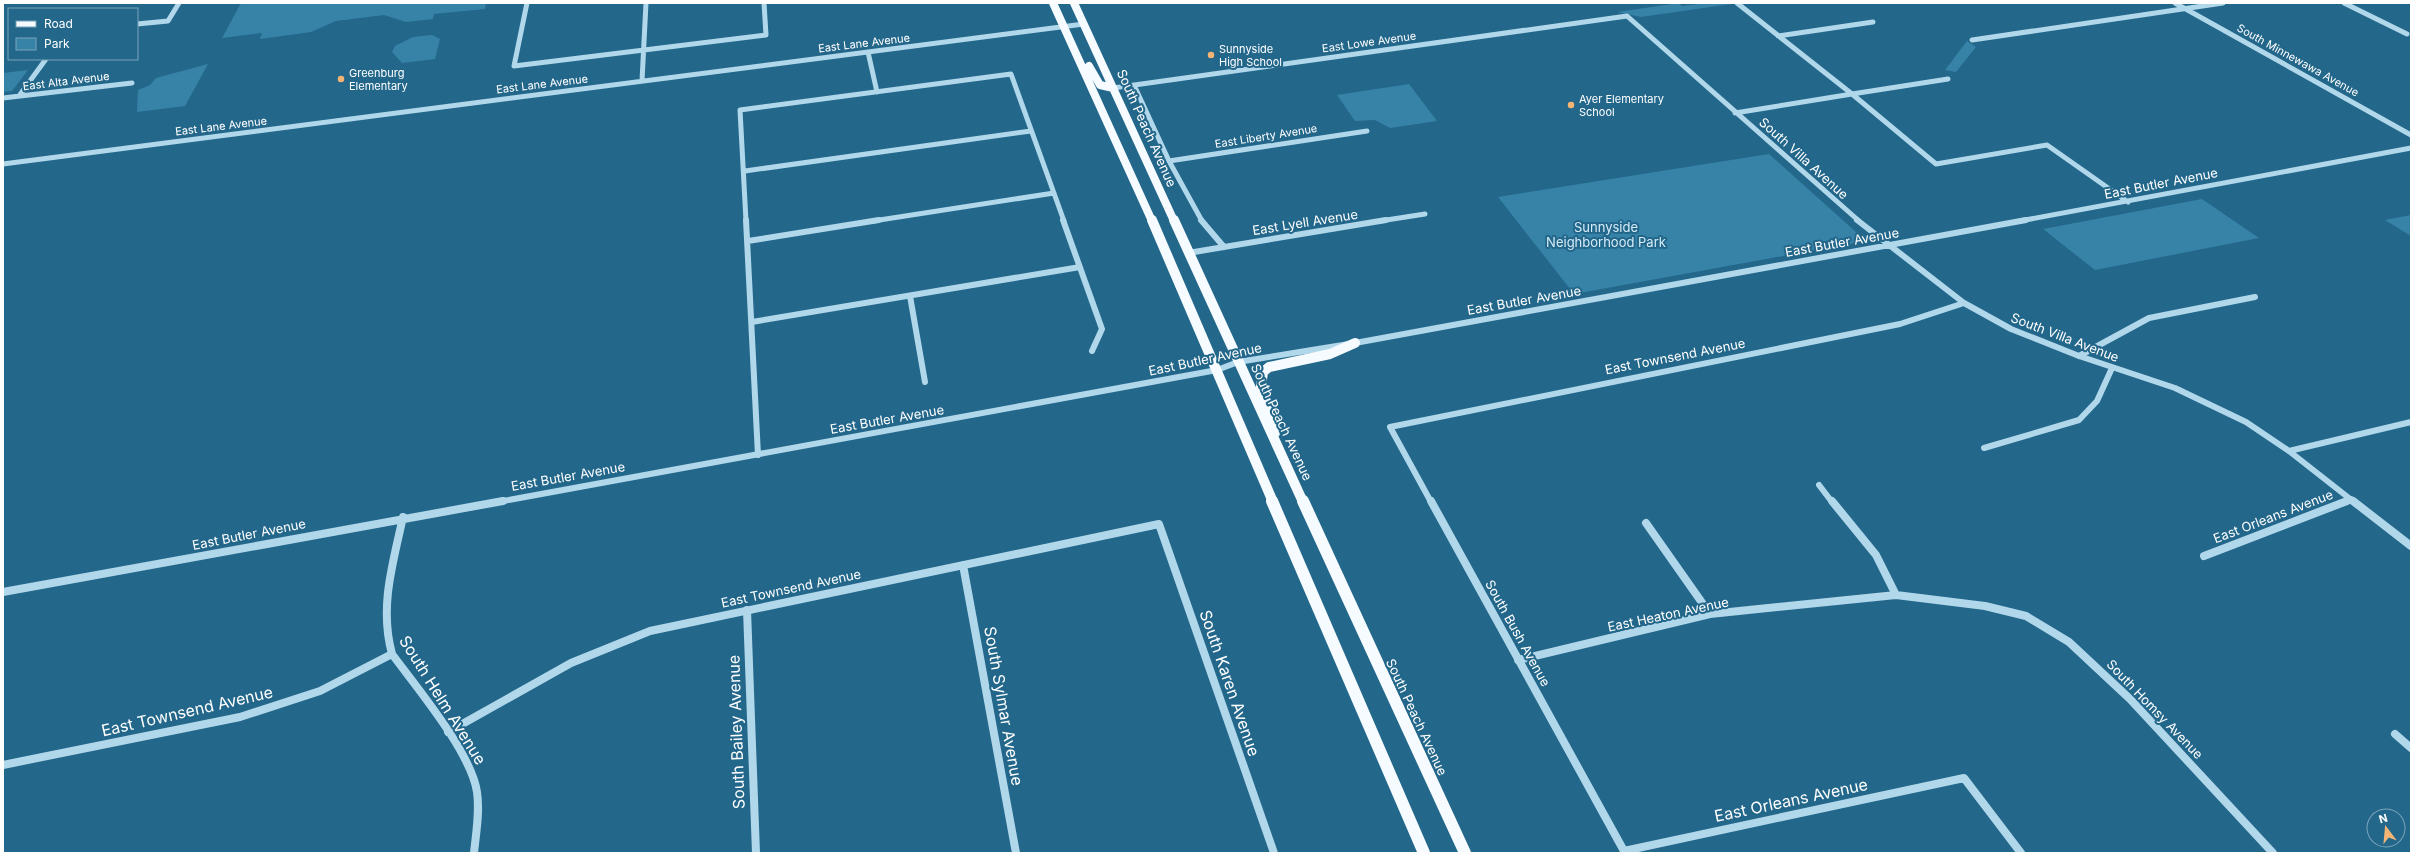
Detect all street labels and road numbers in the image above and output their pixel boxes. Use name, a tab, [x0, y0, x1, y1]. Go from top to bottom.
street label: South Minnewawa Avenue	[2235, 21, 2361, 99]
street label: East Lowe Avenue	[1321, 28, 1417, 56]
street label: East Lane Avenue	[817, 30, 911, 56]
street label: South Peach Avenue	[1114, 67, 1180, 189]
street label: East Alta Avenue	[22, 69, 110, 93]
street label: East Lane Avenue	[495, 71, 589, 97]
street label: East Lane Avenue	[174, 113, 268, 139]
street label: South Villa Avenue	[1756, 114, 1852, 202]
street label: East Liberty Avenue	[1214, 121, 1318, 151]
street label: East Butler Avenue	[2103, 164, 2219, 202]
street label: East Lyell Avenue	[1251, 206, 1359, 238]
street label: East Butler Avenue	[1784, 224, 1900, 260]
street label: East Butler Avenue	[1466, 282, 1582, 318]
street label: South Villa Avenue	[2009, 309, 2121, 365]
street label: East Townsend Avenue	[1604, 335, 1746, 377]
street label: East Butler Avenue	[1147, 339, 1263, 379]
street label: South Peach Avenue	[1248, 361, 1316, 483]
street label: East Butler Avenue	[829, 401, 945, 437]
street label: East Butler Avenue	[510, 458, 626, 494]
street label: East Orleans Avenue	[2211, 486, 2335, 546]
street label: East Butler Avenue	[191, 515, 307, 553]
street label: East Townsend Avenue	[720, 565, 862, 611]
street label: South Bush Avenue	[1482, 577, 1554, 689]
street label: East Heaton Avenue	[1606, 593, 1730, 635]
street label: South Karen Avenue	[1196, 607, 1264, 759]
street label: South Sylmar Avenue	[980, 625, 1028, 787]
street label: South Helm Avenue	[395, 632, 491, 768]
street label: South Bailey Avenue	[723, 654, 749, 810]
street label: South Peach Avenue	[1383, 656, 1451, 778]
street label: South Homsy Avenue	[2103, 656, 2207, 762]
street label: East Townsend Avenue	[99, 682, 275, 740]
street label: East Orleans Avenue	[1713, 774, 1869, 826]

